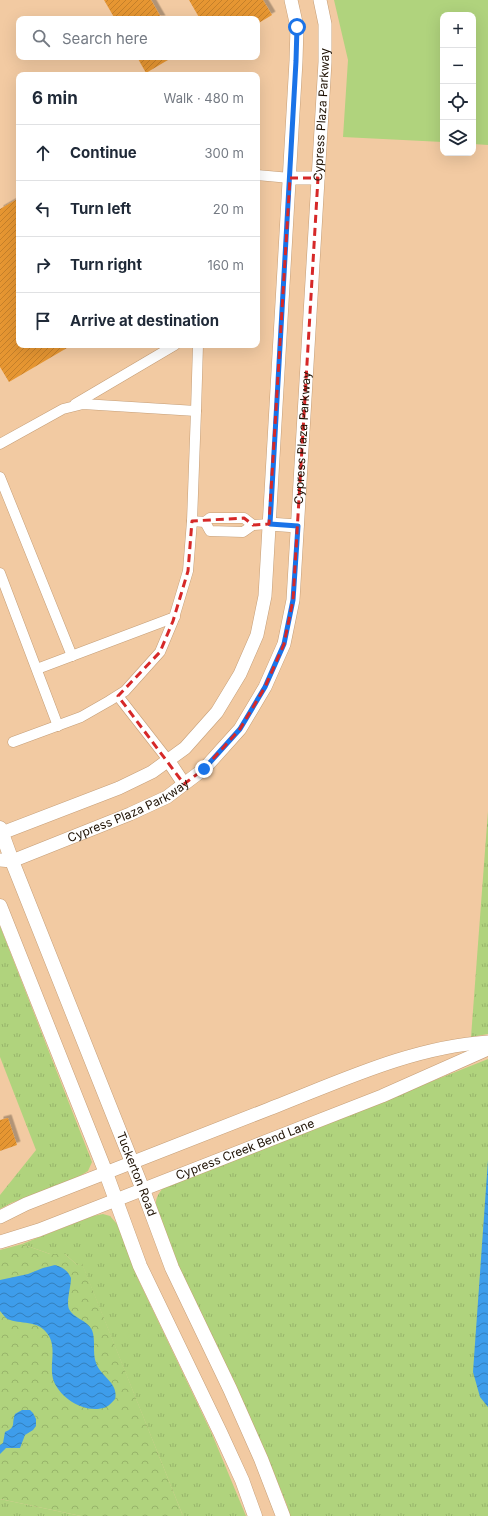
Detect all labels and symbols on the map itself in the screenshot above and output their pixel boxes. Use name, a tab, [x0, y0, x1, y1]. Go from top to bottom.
route start	[288, 18, 306, 36]
street label: Cypress Plaza Parkway	[310, 48, 332, 182]
street label: Cypress Plaza Parkway	[291, 371, 314, 505]
route end	[195, 760, 213, 778]
street label: Cypress Plaza Parkway	[65, 775, 192, 845]
street label: Cypress Creek Bend Lane	[173, 1115, 316, 1183]
street label: Tuckerton Road	[114, 1130, 160, 1218]

